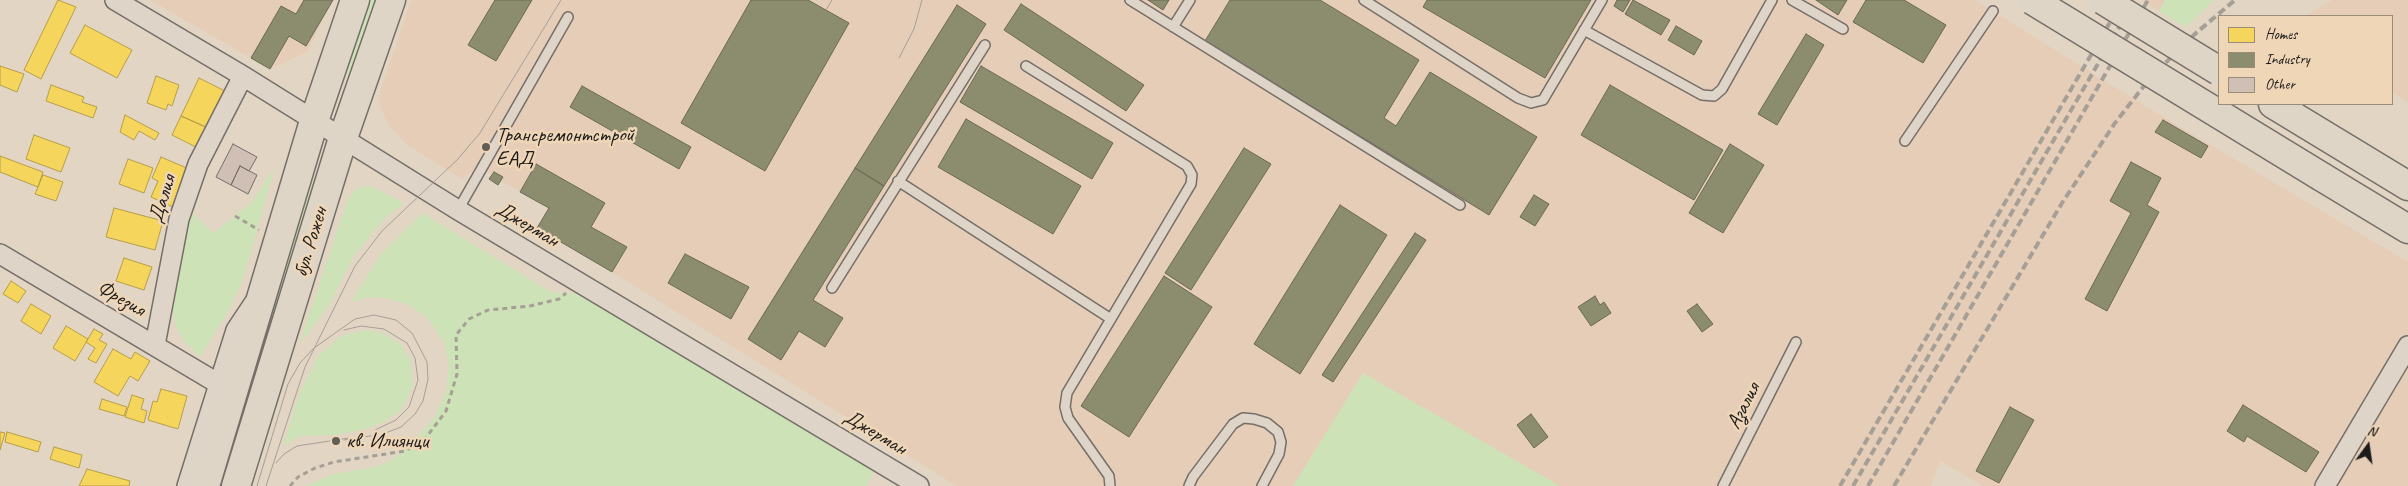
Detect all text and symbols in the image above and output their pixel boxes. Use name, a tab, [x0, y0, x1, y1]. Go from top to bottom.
legend	[2218, 15, 2393, 105]
text: Homes	[2265, 25, 2297, 44]
text: Industry	[2265, 50, 2310, 69]
text: Other	[2265, 75, 2295, 94]
place label: Трансремонтстрой ЕАД	[496, 122, 634, 172]
marker: Трансремонтстрой ЕАД	[480, 141, 492, 153]
street label: Далия	[144, 172, 182, 226]
street label: Джерман	[491, 196, 563, 254]
street label: бул. Рожен	[288, 204, 334, 280]
street label: Фрезия	[92, 275, 150, 323]
street label: Азалия	[1722, 379, 1766, 433]
street label: Джерман	[839, 404, 911, 462]
north arrow	[2343, 421, 2393, 471]
text: N	[2365, 422, 2378, 440]
place label: кв. Илиянци	[346, 428, 428, 454]
marker: кв. Илиянци	[330, 435, 342, 447]

